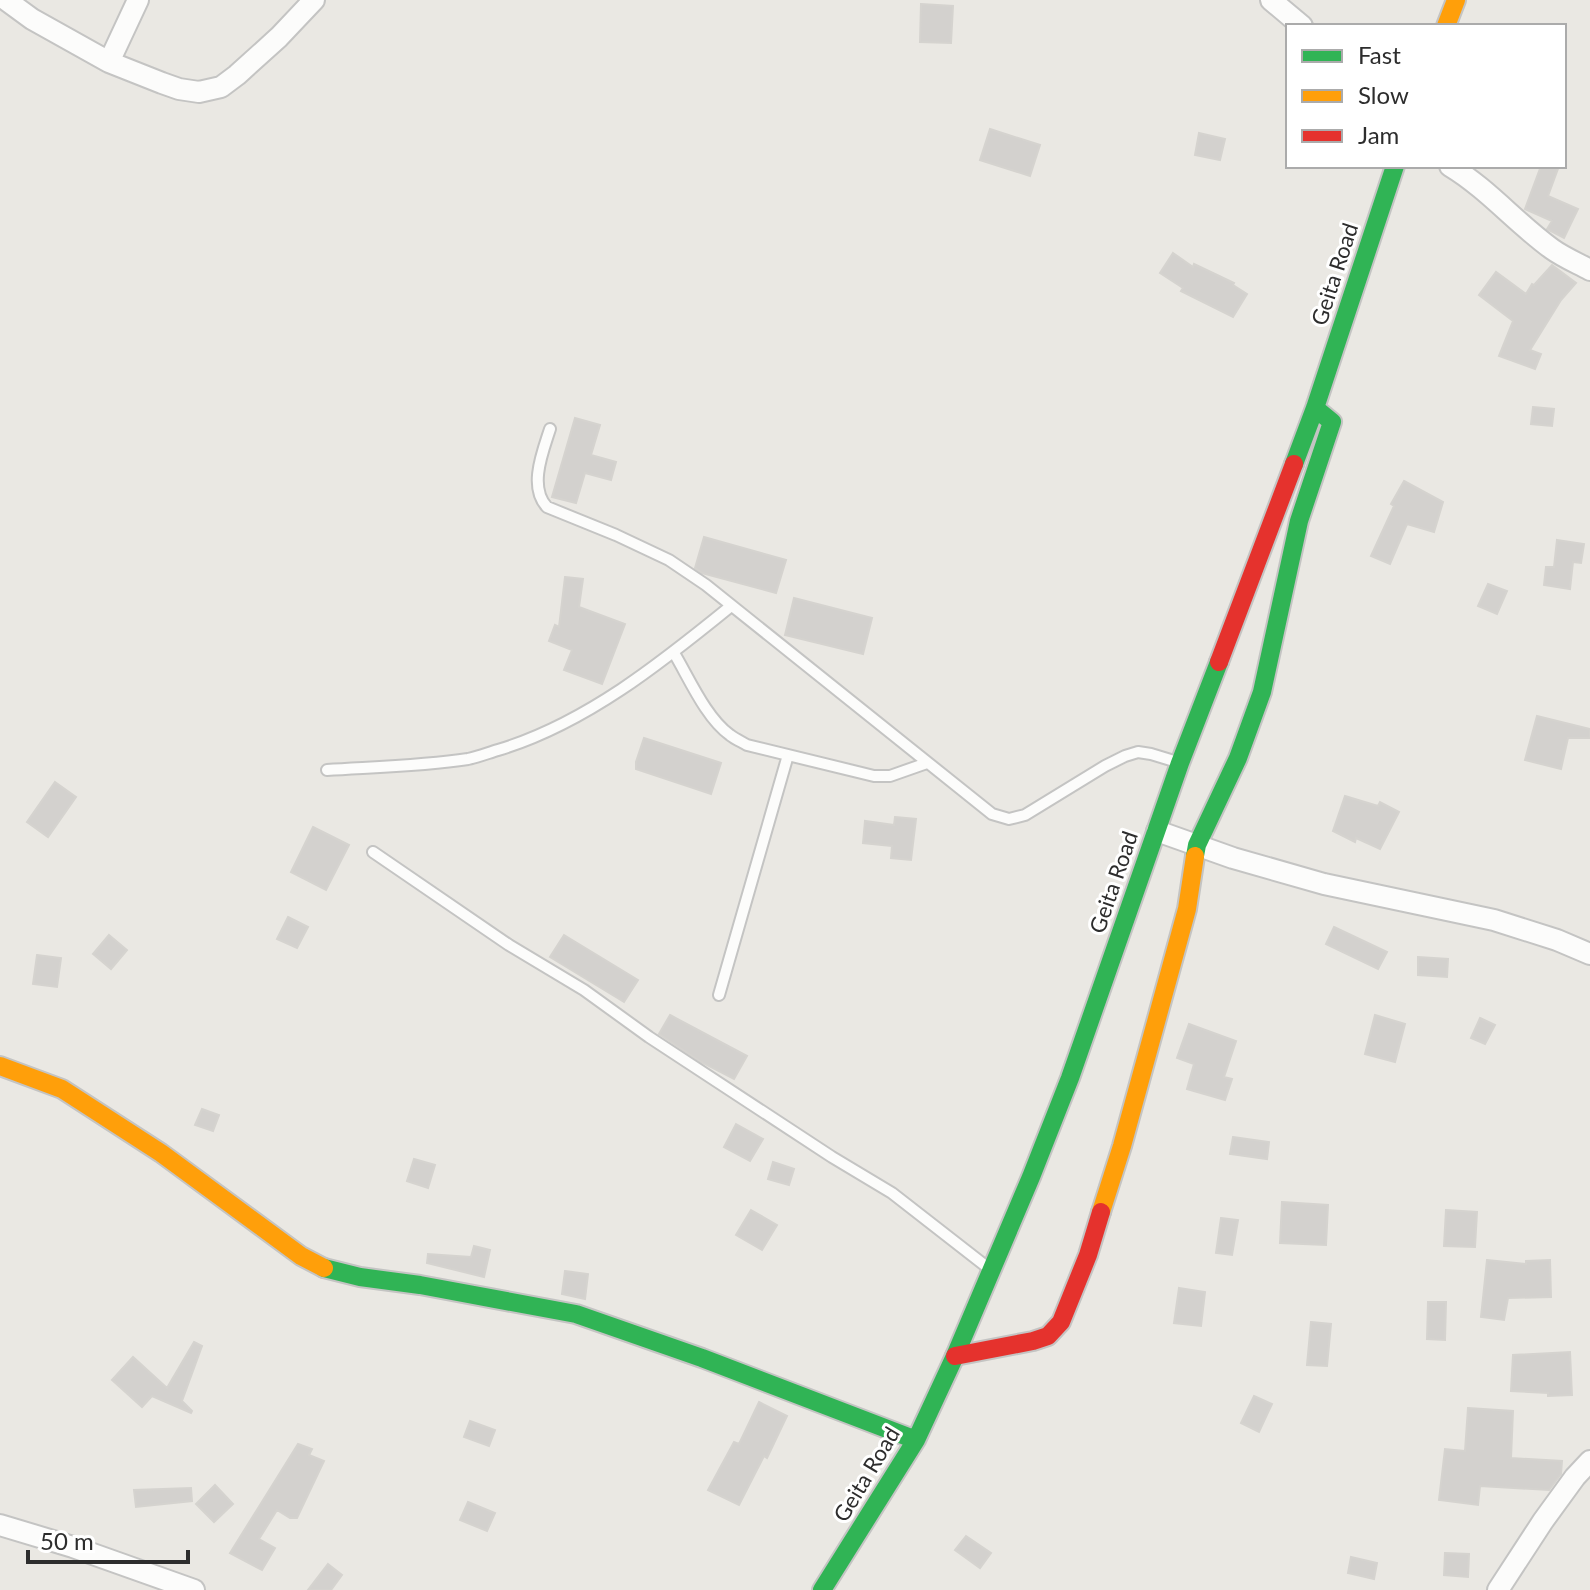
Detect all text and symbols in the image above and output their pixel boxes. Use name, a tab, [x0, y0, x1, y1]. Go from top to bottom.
legend	[1286, 24, 1566, 168]
text: Fast	[1358, 40, 1401, 69]
text: Slow	[1358, 80, 1409, 109]
text: Jam	[1358, 120, 1399, 149]
street label: Geita Road	[1305, 219, 1363, 329]
street label: Geita Road	[1083, 827, 1143, 937]
street label: Geita Road	[827, 1422, 905, 1526]
scale bar	[28, 1514, 188, 1564]
text: 50 m	[40, 1526, 94, 1555]

